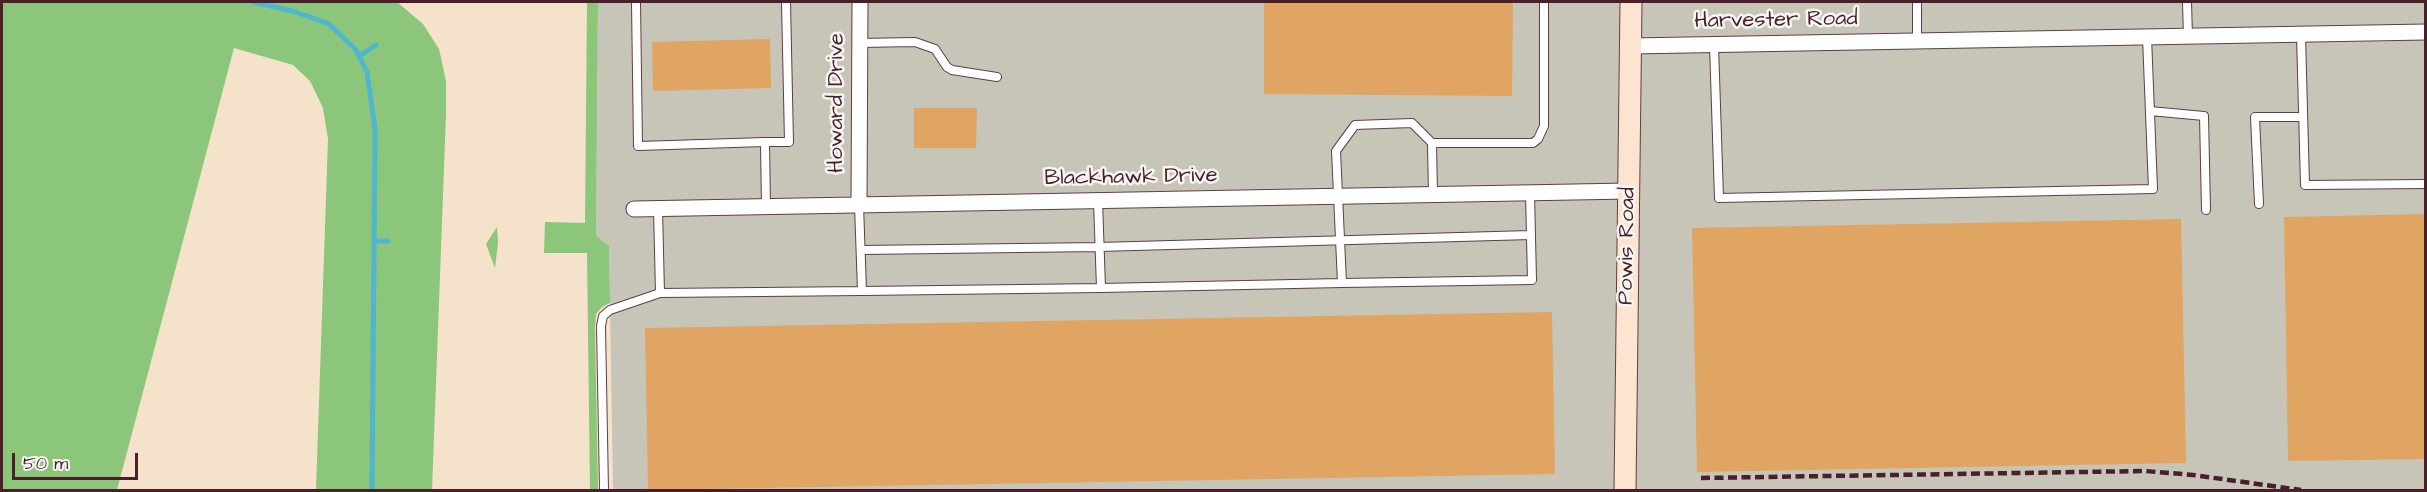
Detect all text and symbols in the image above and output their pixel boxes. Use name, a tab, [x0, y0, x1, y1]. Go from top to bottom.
street label: Harvester Road	[1694, 6, 1858, 36]
street label: Howard Drive	[824, 33, 850, 173]
street label: Blackhawk Drive	[1044, 163, 1218, 193]
street label: Powis Road	[1614, 187, 1642, 305]
scale bar	[15, 441, 141, 479]
text: 50 m	[23, 451, 68, 476]

